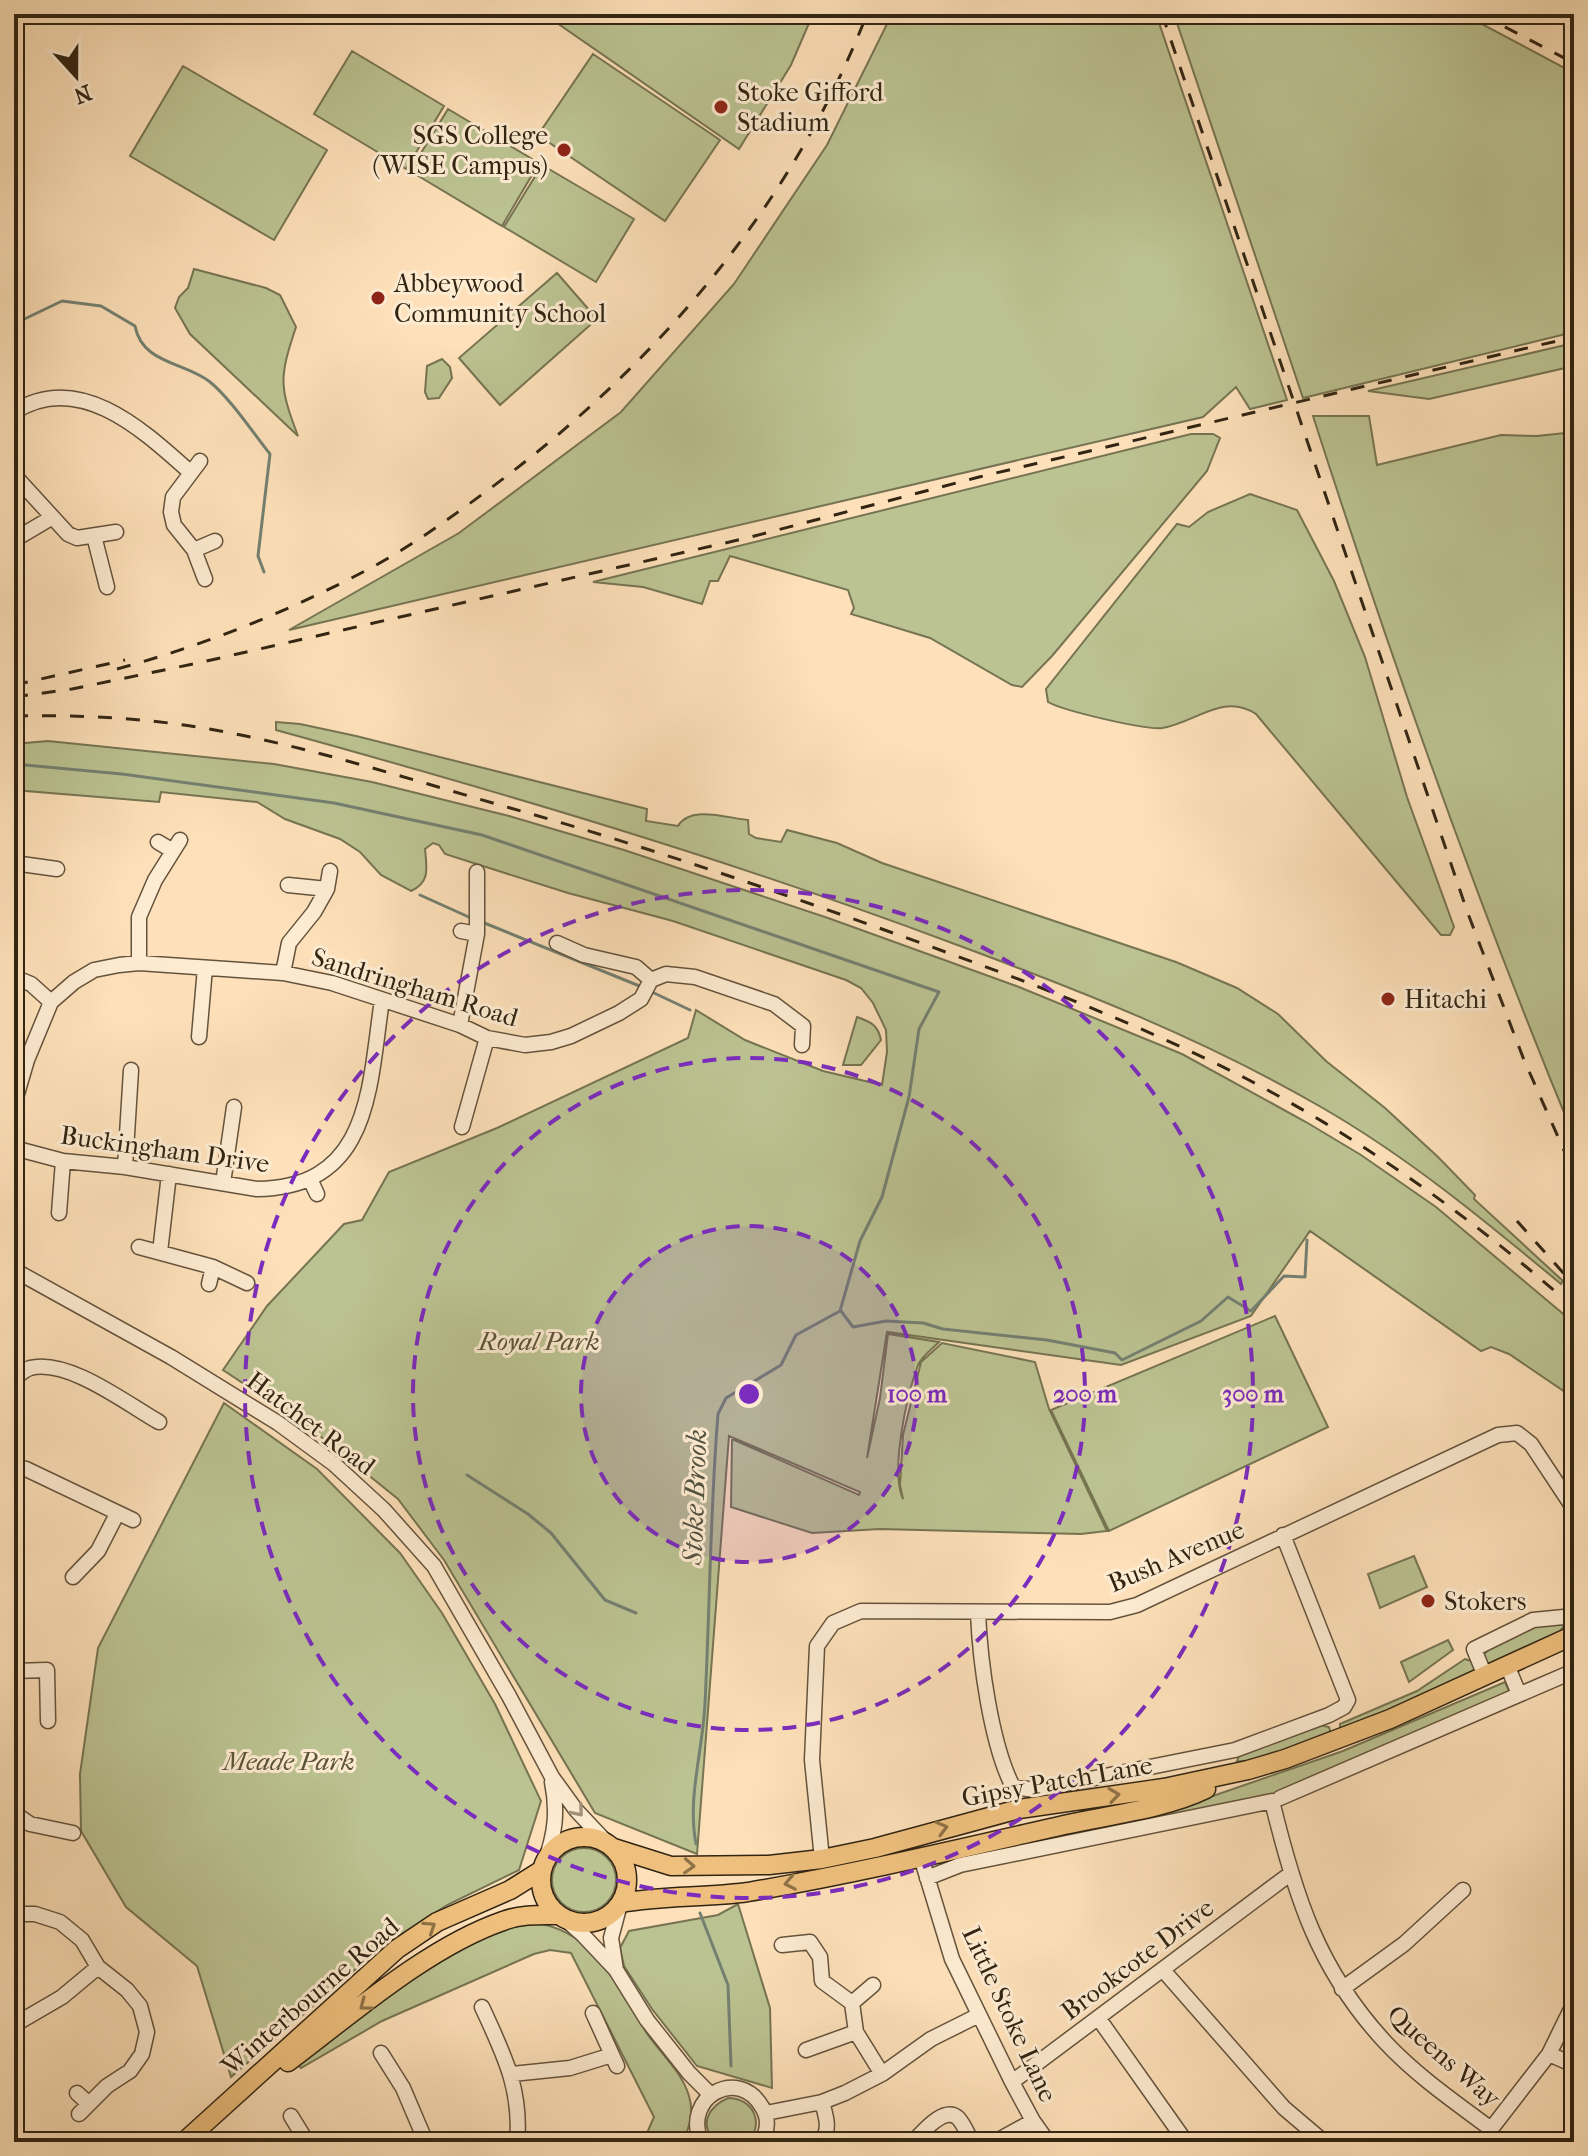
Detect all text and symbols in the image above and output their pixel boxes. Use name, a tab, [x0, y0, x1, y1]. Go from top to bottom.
north arrow	[36, 36, 116, 116]
place label: Stoke Gifford Stadium	[737, 77, 884, 138]
text: N	[70, 79, 95, 109]
marker: Stoke Gifford Stadium	[712, 98, 730, 116]
place label: SGS College (WISE Campus)	[372, 120, 548, 181]
marker: SGS College (WISE Campus)	[555, 141, 573, 159]
place label: Abbeywood Community School	[393, 268, 606, 329]
marker: Abbeywood Community School	[369, 289, 387, 307]
street label: Sandringham Road	[308, 941, 523, 1034]
place label: Hitachi	[1404, 984, 1487, 1015]
marker: Hitachi	[1379, 990, 1397, 1008]
street label: Buckingham Drive	[59, 1120, 271, 1179]
park label: Royal Park	[476, 1326, 600, 1357]
street label: Hatchet Road	[240, 1365, 382, 1482]
centre of rings	[735, 1380, 763, 1408]
text: 100 m	[887, 1380, 948, 1408]
text: 200 m	[1053, 1380, 1118, 1408]
text: 300 m	[1222, 1380, 1285, 1408]
water label: Stoke Brook	[676, 1428, 713, 1567]
street label: Bush Avenue	[1103, 1514, 1249, 1599]
place label: Stokers	[1444, 1586, 1526, 1617]
marker: Stokers	[1419, 1592, 1437, 1610]
park label: Meade Park	[221, 1746, 355, 1777]
street label: Gipsy Patch Lane	[959, 1749, 1155, 1814]
one-way arrow	[1107, 1787, 1120, 1804]
one-way arrow	[568, 1802, 583, 1817]
one-way arrow	[934, 1821, 948, 1838]
one-way arrow	[683, 1858, 696, 1875]
one-way arrow	[783, 1874, 797, 1891]
street label: Brookcote Drive	[1055, 1892, 1220, 2027]
street label: Winterbourne Road	[215, 1910, 406, 2082]
one-way arrow	[421, 1922, 436, 1937]
street label: Little Stoke Lane	[955, 1922, 1064, 2107]
one-way arrow	[359, 1995, 374, 2010]
street label: Queens Way	[1381, 1999, 1507, 2115]

